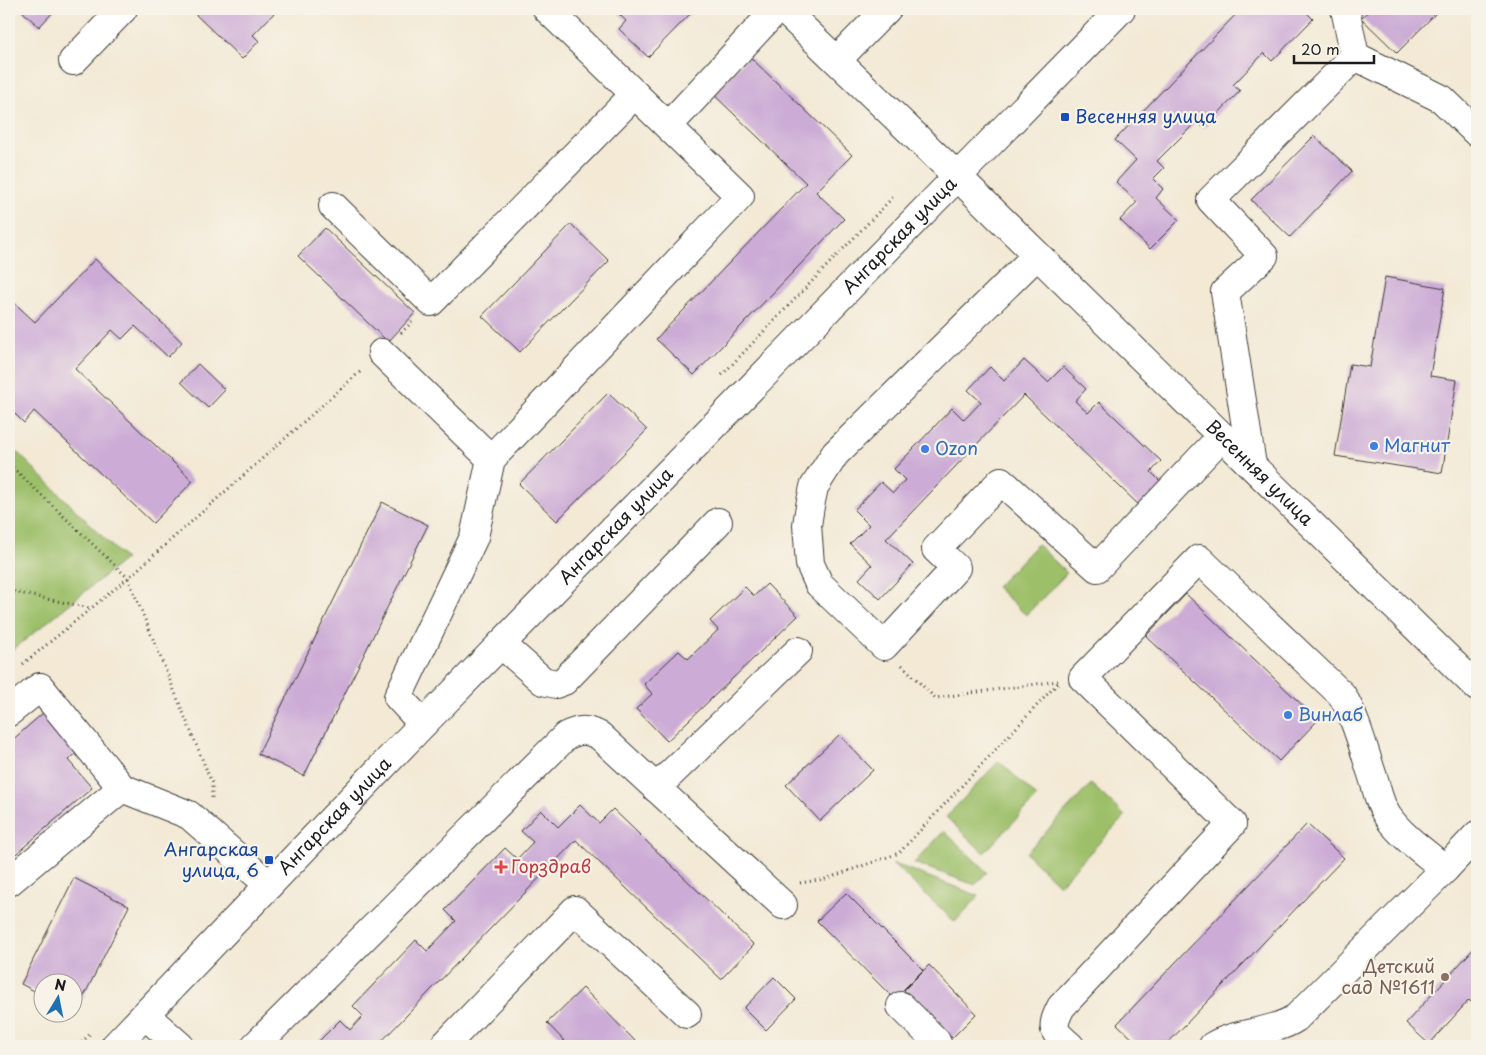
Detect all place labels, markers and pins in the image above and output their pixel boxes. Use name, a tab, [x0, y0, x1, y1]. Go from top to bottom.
place label: Весенняя улица	[1075, 102, 1217, 129]
marker: Весенняя улица	[1059, 111, 1071, 123]
place label: Магнит	[1384, 431, 1451, 458]
place label: Ozon	[935, 434, 978, 461]
marker: Магнит	[1368, 440, 1380, 452]
marker: Ozon	[919, 443, 931, 455]
place label: Винлаб	[1298, 700, 1364, 727]
marker: Винлаб	[1282, 709, 1294, 721]
place label: Ангарская улица, 6	[164, 835, 259, 883]
place label: Горздрав	[511, 852, 591, 879]
marker: Ангарская улица, 6	[263, 854, 275, 866]
marker: Горздрав	[495, 861, 507, 873]
place label: Детский сад №1611	[1341, 952, 1435, 1000]
marker: Детский сад №1611	[1439, 971, 1451, 983]

